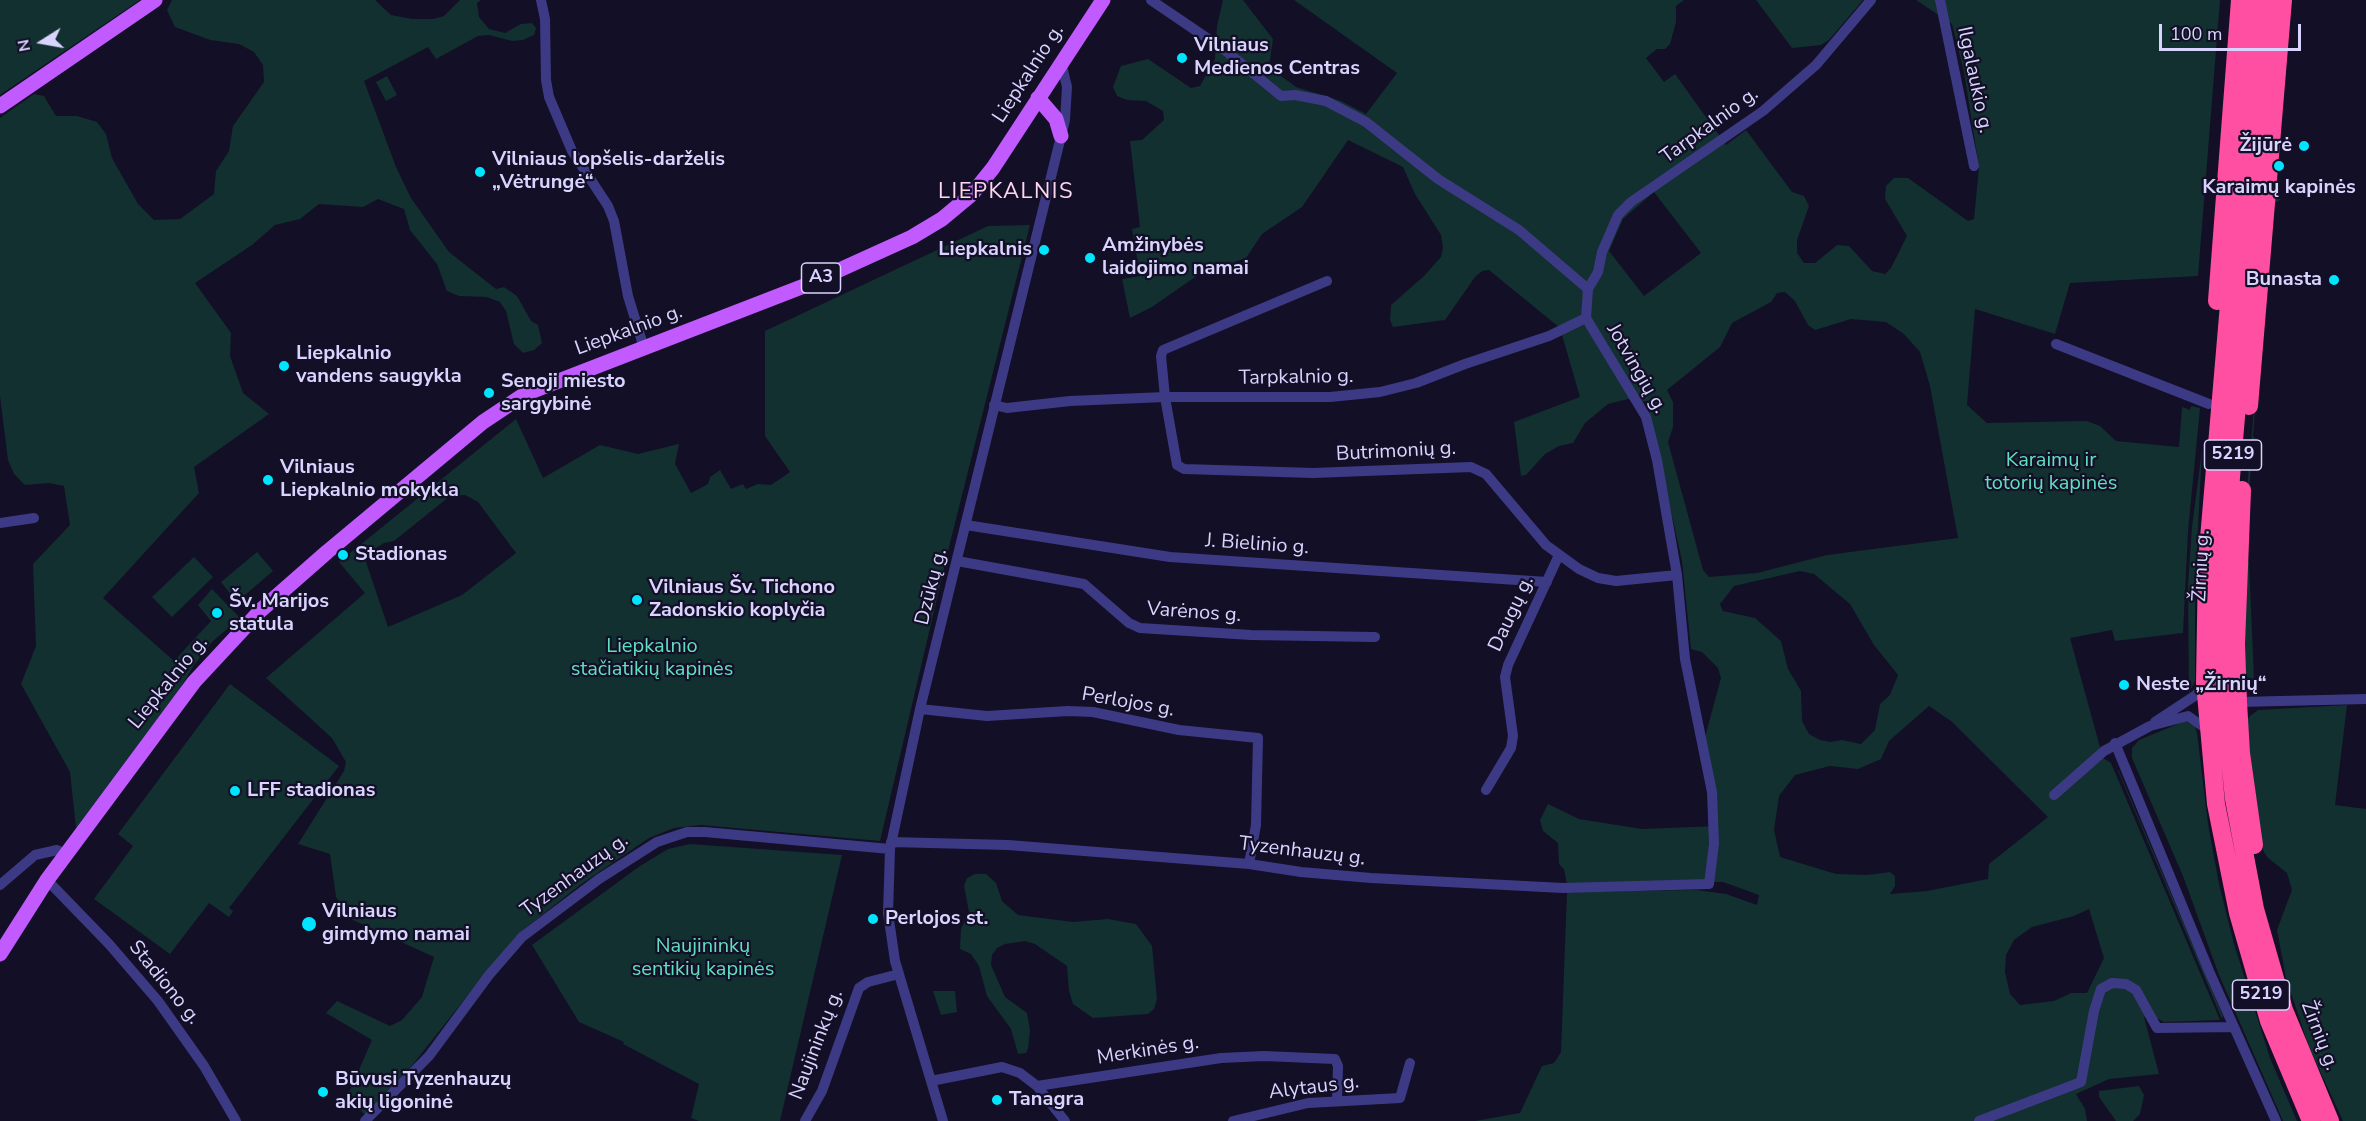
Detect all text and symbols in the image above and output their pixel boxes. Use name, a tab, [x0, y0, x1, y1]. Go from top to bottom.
north arrow	[12, 12, 72, 72]
scale bar	[2162, 12, 2304, 50]
street label: Liepkalnio g.	[988, 20, 1070, 128]
text: 100 m	[2170, 22, 2222, 46]
street label: Ilgalaukio g.	[1951, 25, 1997, 135]
place label: Vilniaus Medienos Centras	[1194, 34, 1360, 81]
text: N	[12, 37, 36, 53]
marker: Vilniaus Medienos Centras	[1175, 51, 1189, 65]
street label: Tarpkalnio g.	[1656, 83, 1764, 169]
place label: Žijūrė	[2240, 134, 2292, 158]
marker: Žijūrė	[2297, 139, 2311, 153]
place label: Vilniaus lopšelis-darželis „Vėtrungė“	[492, 148, 725, 195]
marker: Karaimų kapinės	[2272, 159, 2286, 173]
marker: Vilniaus lopšelis-darželis „Vėtrungė“	[473, 165, 487, 179]
place label: Karaimų kapinės	[2202, 176, 2356, 200]
district label: LIEPKALNIS	[938, 180, 1074, 206]
place label: Amžinybės laidojimo namai	[1102, 234, 1249, 281]
place label: Liepkalnis	[938, 238, 1032, 262]
marker: Liepkalnis	[1037, 243, 1051, 257]
marker: Amžinybės laidojimo namai	[1083, 251, 1097, 265]
road number: A3	[802, 263, 840, 293]
place label: Bunasta	[2246, 268, 2322, 292]
marker: Bunasta	[2327, 273, 2341, 287]
street label: Liepkalnio g.	[572, 300, 686, 362]
street label: Jotvingių g.	[1601, 320, 1671, 418]
place label: Liepkalnio vandens saugykla	[296, 342, 462, 389]
marker: Liepkalnio vandens saugykla	[277, 359, 291, 373]
street label: Tarpkalnio g.	[1238, 365, 1354, 391]
place label: Senoji miesto sargybinė	[501, 370, 626, 417]
marker: Senoji miesto sargybinė	[482, 386, 496, 400]
street label: Butrimonių g.	[1335, 437, 1457, 467]
road number: 5219	[2204, 440, 2262, 470]
park label: Karaimų ir totorių kapinės	[1985, 449, 2117, 496]
place label: Vilniaus Liepkalnio mokykla	[280, 456, 459, 503]
marker: Vilniaus Liepkalnio mokykla	[261, 473, 275, 487]
street label: J. Bielinio g.	[1204, 529, 1310, 561]
street label: Žirnių g.	[2188, 529, 2216, 603]
place label: Stadionas	[355, 543, 447, 567]
street label: Dzūkų g.	[911, 546, 953, 628]
marker: Stadionas	[336, 548, 350, 562]
street label: Daugų g.	[1484, 572, 1540, 656]
place label: Vilniaus Šv. Tichono Zadonskio koplyčia	[649, 576, 835, 623]
place label: Šv. Marijos statula	[229, 590, 329, 637]
marker: Vilniaus Šv. Tichono Zadonskio koplyčia	[630, 593, 644, 607]
street label: Varėnos g.	[1146, 598, 1242, 628]
marker: Šv. Marijos statula	[210, 606, 224, 620]
street label: Liepkalnio g.	[124, 632, 214, 734]
park label: Liepkalnio stačiatikių kapinės	[571, 635, 733, 682]
place label: Neste „Žirnių“	[2136, 673, 2267, 697]
marker: Neste „Žirnių“	[2117, 678, 2131, 692]
street label: Perlojos g.	[1080, 683, 1176, 723]
place label: LFF stadionas	[247, 779, 375, 803]
marker: LFF stadionas	[228, 784, 242, 798]
street label: Tyzenhauzų g.	[517, 829, 633, 923]
street label: Tyzenhauzų g.	[1237, 832, 1367, 872]
place label: Vilniaus gimdymo namai	[322, 900, 470, 947]
place label: Perlojos st.	[885, 907, 989, 931]
marker: Perlojos st.	[866, 912, 880, 926]
marker: Vilniaus gimdymo namai	[300, 915, 318, 933]
park label: Naujininkų sentikių kapinės	[632, 935, 774, 982]
street label: Stadiono g.	[123, 936, 205, 1030]
road number: 5219	[2232, 980, 2290, 1010]
street label: Naujininkų g.	[785, 987, 849, 1103]
street label: Žirnių g.	[2295, 998, 2343, 1074]
street label: Merkinės g.	[1095, 1031, 1201, 1071]
place label: Būvusi Tyzenhauzų akių ligoninė	[335, 1068, 511, 1115]
street label: Alytaus g.	[1268, 1071, 1360, 1105]
marker: Būvusi Tyzenhauzų akių ligoninė	[316, 1085, 330, 1099]
place label: Tanagra	[1009, 1088, 1084, 1112]
marker: Tanagra	[990, 1093, 1004, 1107]

